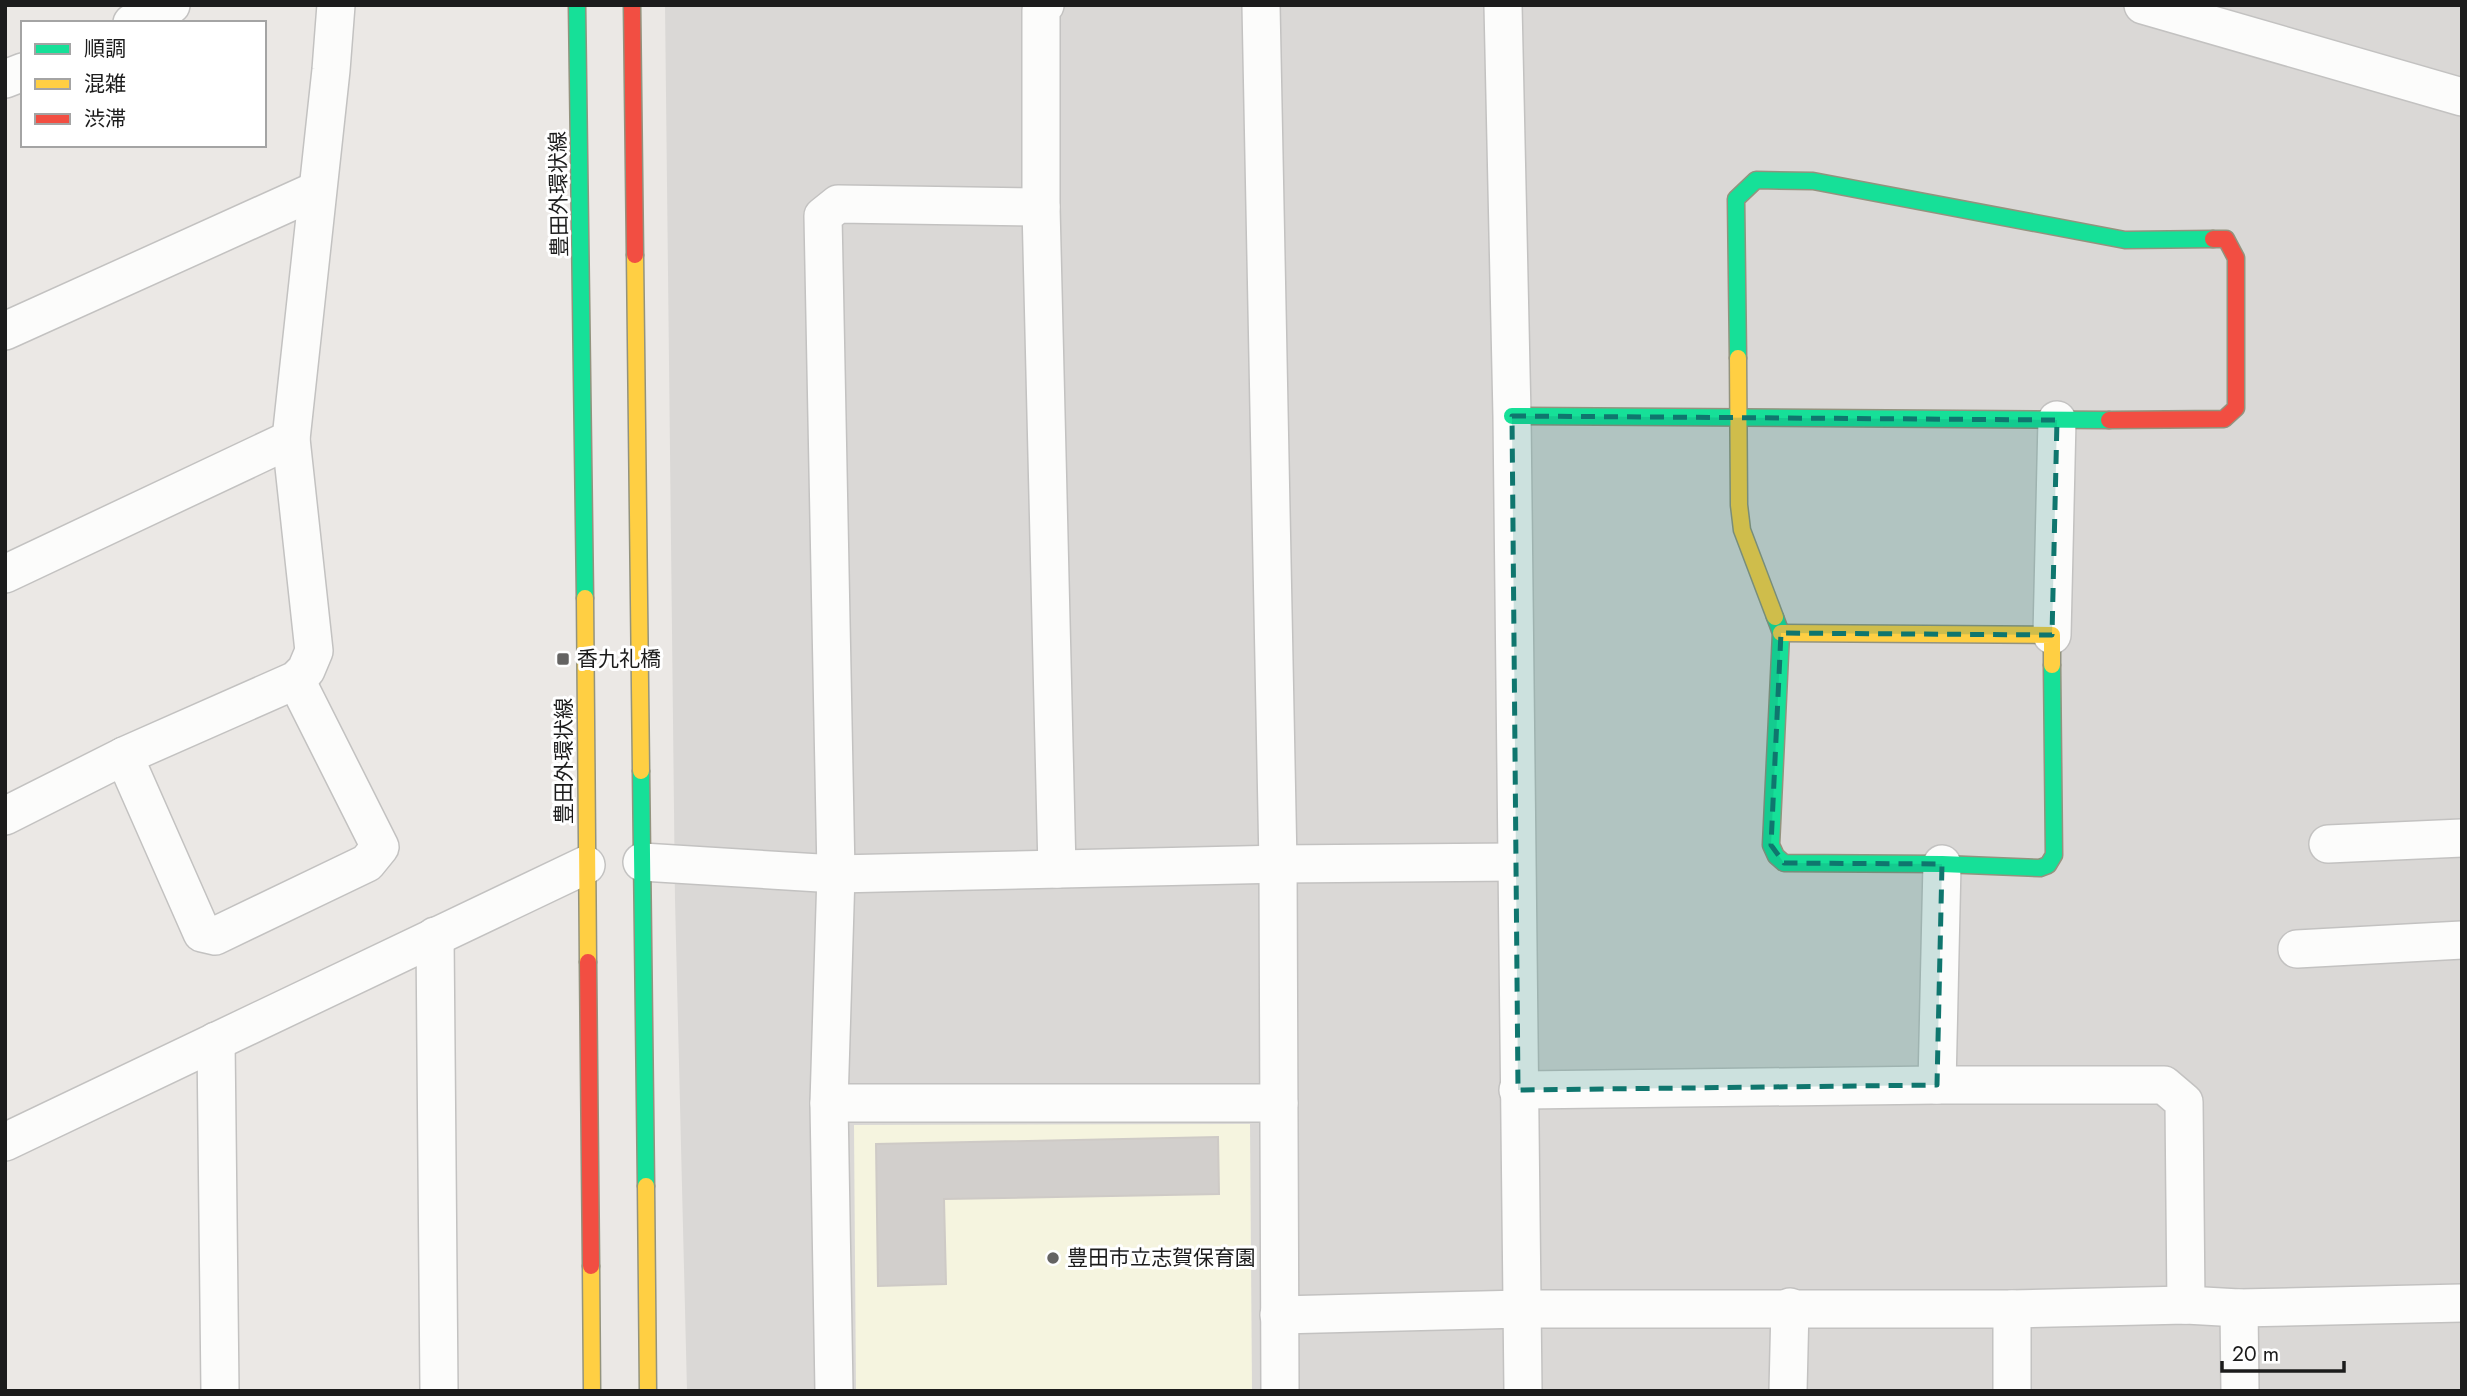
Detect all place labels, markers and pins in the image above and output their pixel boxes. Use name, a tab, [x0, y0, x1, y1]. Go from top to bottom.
place label: 香九礼橋	[577, 644, 661, 674]
marker: 香九礼橋	[555, 651, 571, 667]
place label: 豊田市立志賀保育園	[1067, 1243, 1256, 1273]
marker: 豊田市立志賀保育園	[1045, 1250, 1061, 1266]

